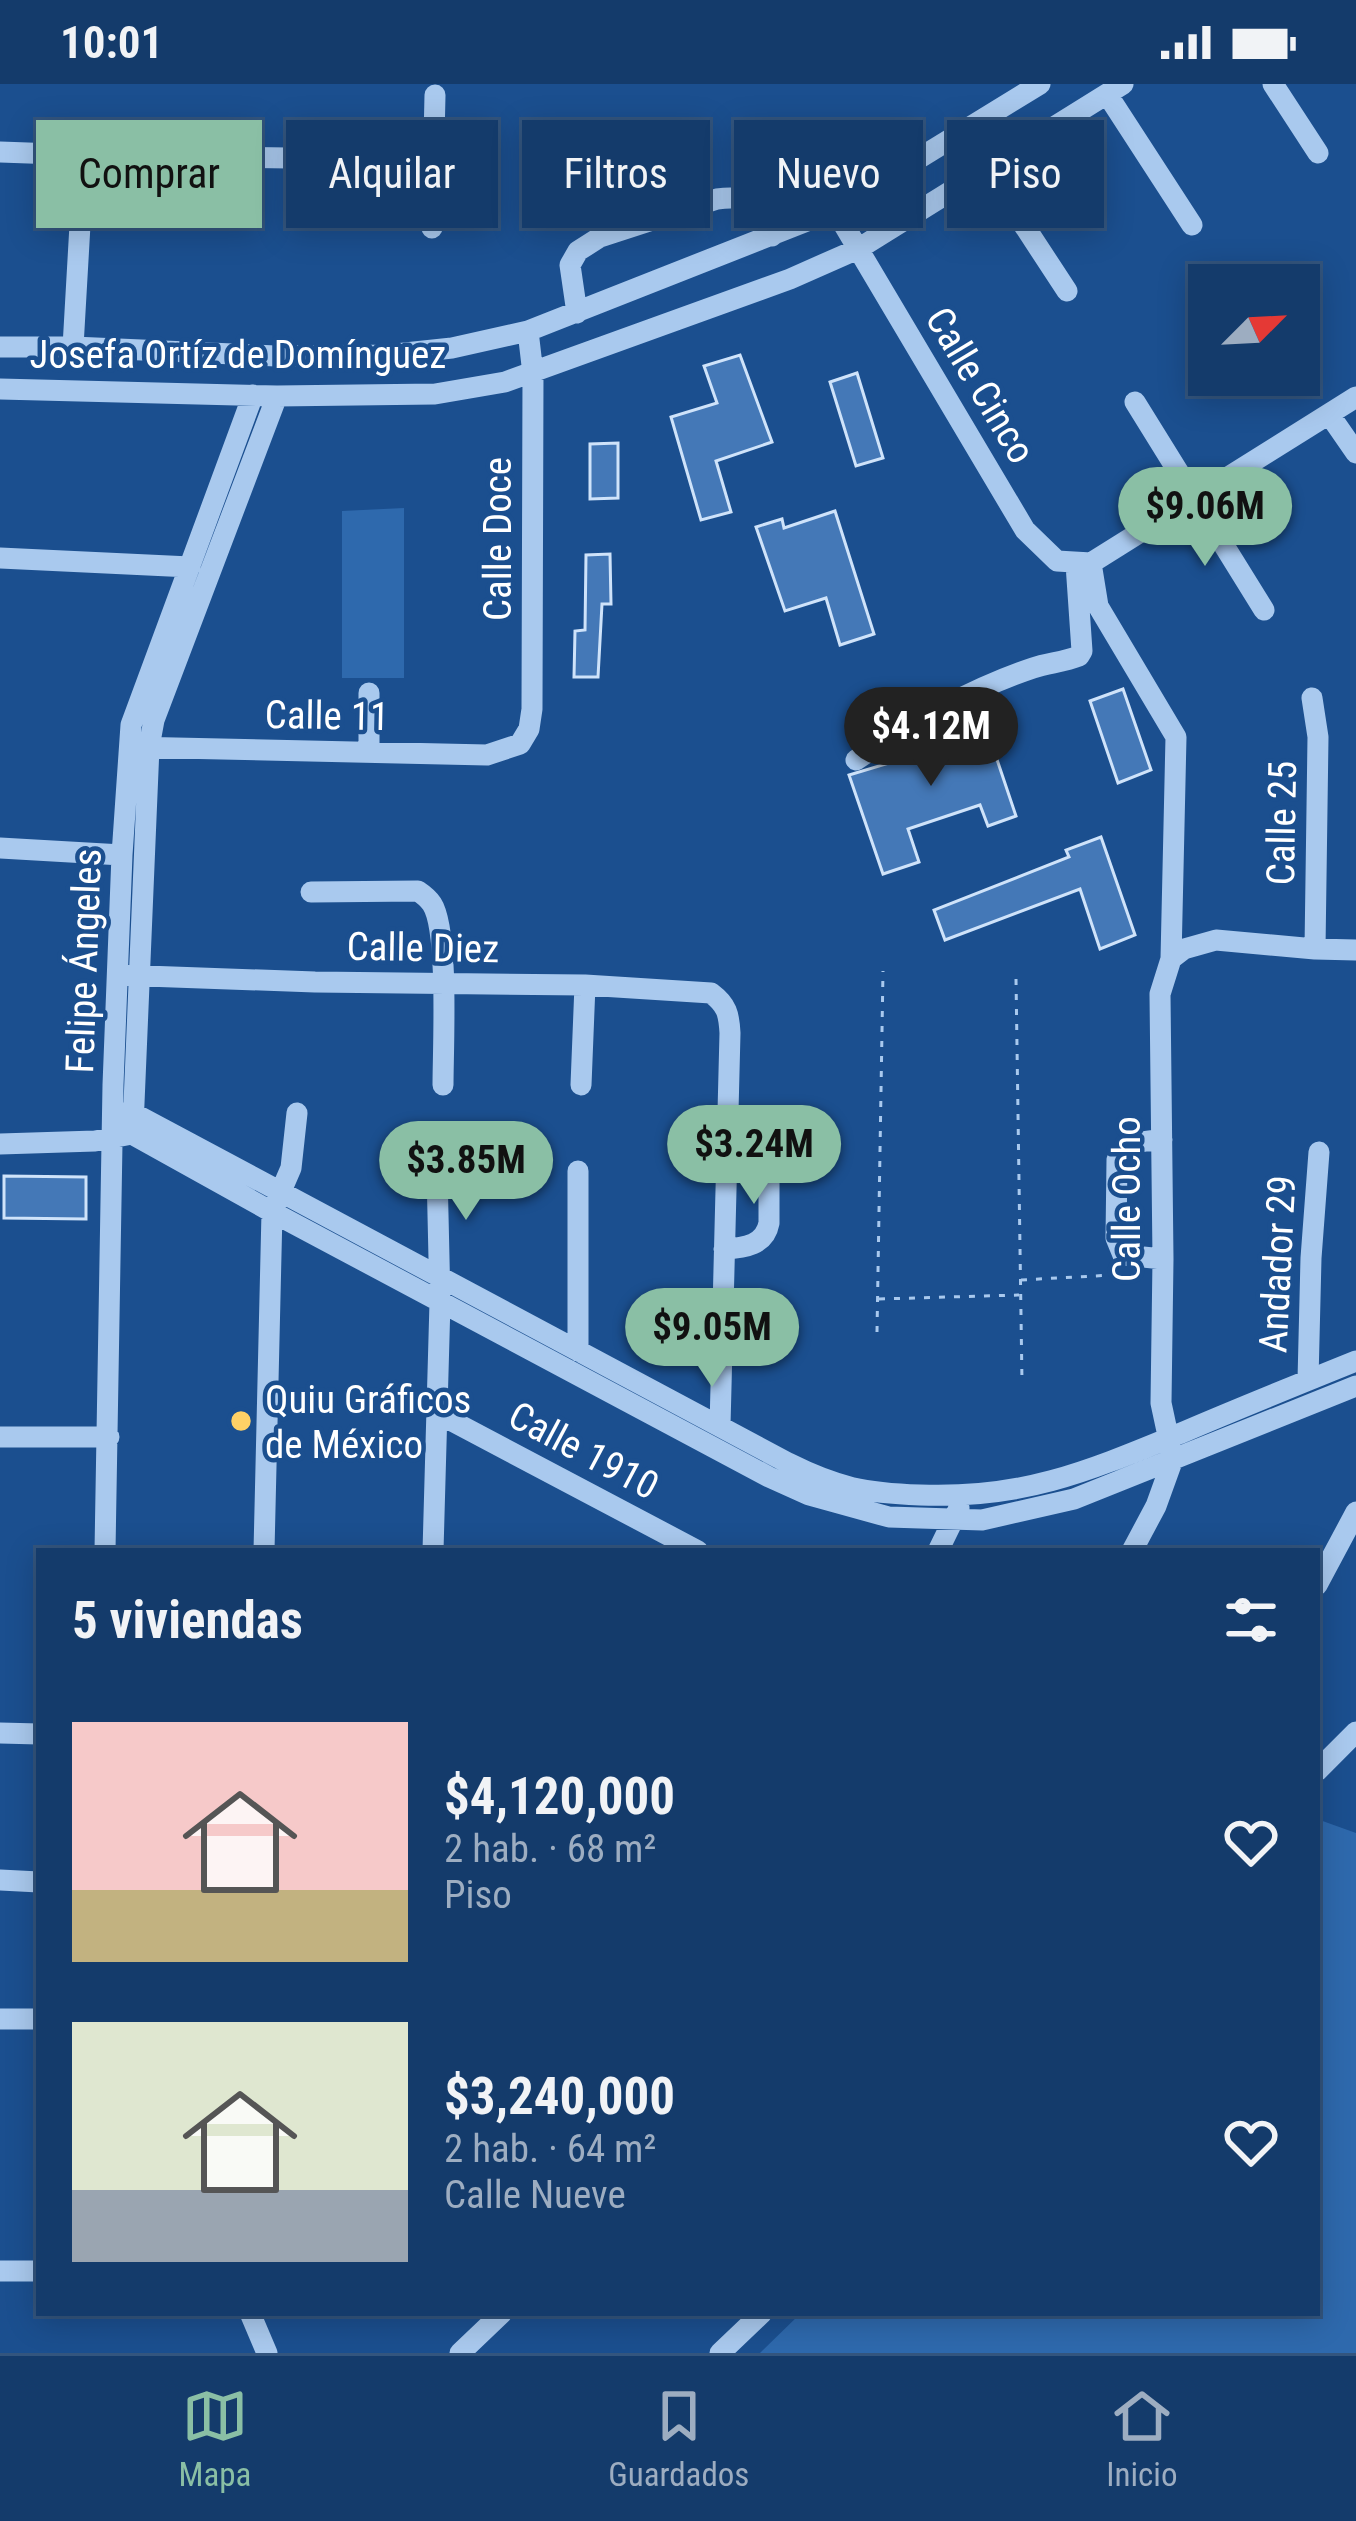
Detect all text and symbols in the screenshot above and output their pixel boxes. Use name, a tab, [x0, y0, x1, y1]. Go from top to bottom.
text: 10:01	[60, 16, 163, 69]
chip: Comprar	[36, 120, 262, 228]
chip: Alquilar	[286, 120, 498, 228]
chip: Filtros	[522, 120, 710, 228]
chip: Nuevo	[734, 120, 923, 228]
chip: Piso	[947, 120, 1104, 228]
north arrow	[1188, 264, 1320, 396]
map controls	[1188, 264, 1320, 396]
street label: Calle Cinco	[916, 299, 1045, 472]
street label: Josefa Ortíz de Domínguez	[30, 332, 446, 378]
street label: Calle Doce	[475, 457, 521, 621]
pin: $9.06M	[1107, 467, 1303, 569]
text: $9.06M	[1145, 483, 1265, 529]
pin: $4.12M	[833, 687, 1029, 789]
street label: Calle 11	[264, 692, 390, 740]
text: $4.12M	[871, 703, 991, 749]
street label: Calle 25	[1258, 760, 1306, 886]
street label: Felipe Ángeles	[57, 848, 111, 1074]
street label: Calle Diez	[346, 924, 500, 972]
pin: $3.24M	[656, 1105, 852, 1207]
street label: Calle Ocho	[1104, 1116, 1150, 1282]
pin: $3.85M	[368, 1121, 564, 1223]
text: $3.24M	[694, 1121, 814, 1167]
text: $3.85M	[406, 1137, 526, 1183]
street label: Andador 29	[1250, 1174, 1306, 1354]
pin: $9.05M	[614, 1288, 810, 1390]
text: $9.05M	[652, 1304, 772, 1350]
place label: Quiu Gráficos de México	[265, 1377, 471, 1468]
street label: Calle 1910	[501, 1392, 666, 1509]
marker: Quiu Gráficos de México	[228, 1408, 254, 1434]
icon: filters	[1218, 1587, 1284, 1653]
text: 5 viviendas	[72, 1591, 303, 1650]
text: $4,120,000	[444, 1767, 675, 1826]
icon: home	[168, 1770, 312, 1914]
icon: heart	[1218, 1809, 1284, 1875]
text: 2 hab. · 68 m²	[444, 1826, 656, 1872]
text: Piso	[444, 1872, 512, 1918]
text: $3,240,000	[444, 2067, 675, 2126]
icon: home	[168, 2070, 312, 2214]
icon: heart	[1218, 2109, 1284, 2175]
text: 2 hab. · 64 m²	[444, 2126, 656, 2172]
text: Calle Nueve	[444, 2172, 626, 2218]
tab: Mapa	[178, 2383, 251, 2494]
tab: Guardados	[608, 2383, 749, 2494]
tab: Inicio	[1106, 2383, 1178, 2494]

